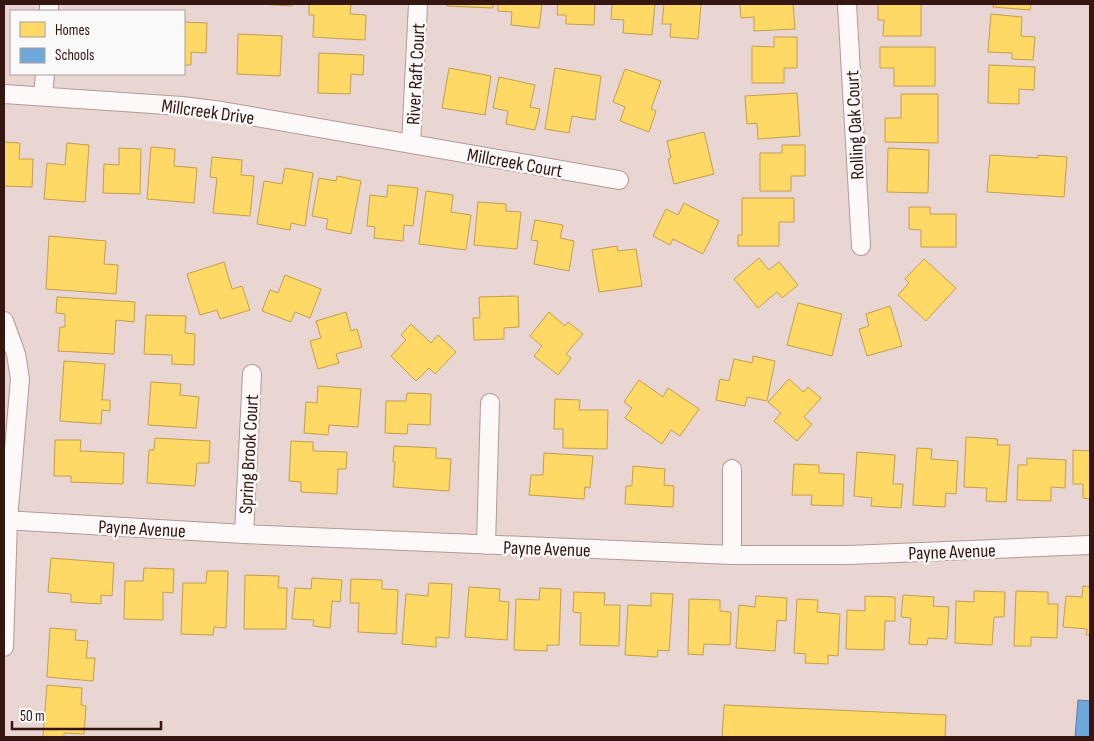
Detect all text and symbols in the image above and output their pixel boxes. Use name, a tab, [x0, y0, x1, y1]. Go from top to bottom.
legend	[10, 10, 185, 75]
text: Homes	[55, 21, 90, 40]
street label: River Raft Court	[402, 22, 431, 126]
text: Schools	[55, 46, 94, 65]
street label: Rolling Oak Court	[841, 70, 870, 180]
street label: Millcreek Drive	[160, 95, 256, 130]
street label: Millcreek Court	[465, 144, 564, 183]
street label: Spring Brook Court	[235, 394, 264, 514]
street label: Payne Avenue	[98, 516, 186, 543]
street label: Payne Avenue	[503, 536, 591, 563]
street label: Payne Avenue	[908, 539, 996, 566]
scale bar	[12, 698, 161, 730]
text: 50 m	[20, 707, 45, 726]

